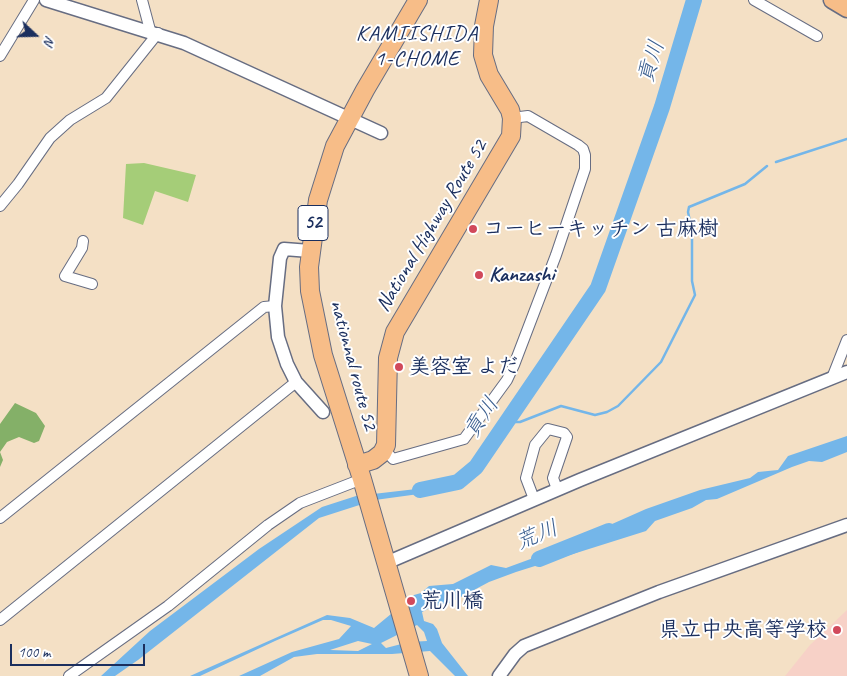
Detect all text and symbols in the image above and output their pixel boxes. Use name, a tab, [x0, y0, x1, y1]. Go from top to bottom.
north arrow	[10, 10, 60, 60]
district label: KAMIISHIDA 1-CHOME	[356, 21, 478, 72]
text: N	[40, 33, 59, 48]
water label: 貢川	[633, 37, 671, 87]
street label: National Highway Route 52	[371, 136, 493, 316]
road number: 52	[298, 206, 328, 240]
place label: コーヒーキッチン 古麻樹	[483, 216, 719, 242]
marker: コーヒーキッチン 古麻樹	[467, 223, 479, 235]
place label: Kanzashi	[489, 262, 554, 288]
marker: Kanzashi	[473, 269, 485, 281]
street label: nationnal route 52	[323, 297, 383, 433]
place label: 美容室 よだ	[409, 354, 519, 380]
marker: 美容室 よだ	[393, 361, 405, 373]
water label: 貢川	[459, 392, 505, 444]
water label: 荒川	[512, 516, 562, 556]
place label: 荒川橋	[421, 588, 484, 614]
marker: 荒川橋	[405, 595, 417, 607]
place label: 県立中央高等学校	[659, 617, 827, 643]
marker: 県立中央高等学校	[831, 624, 843, 636]
scale bar	[12, 634, 148, 666]
text: 100 m	[18, 643, 50, 662]

